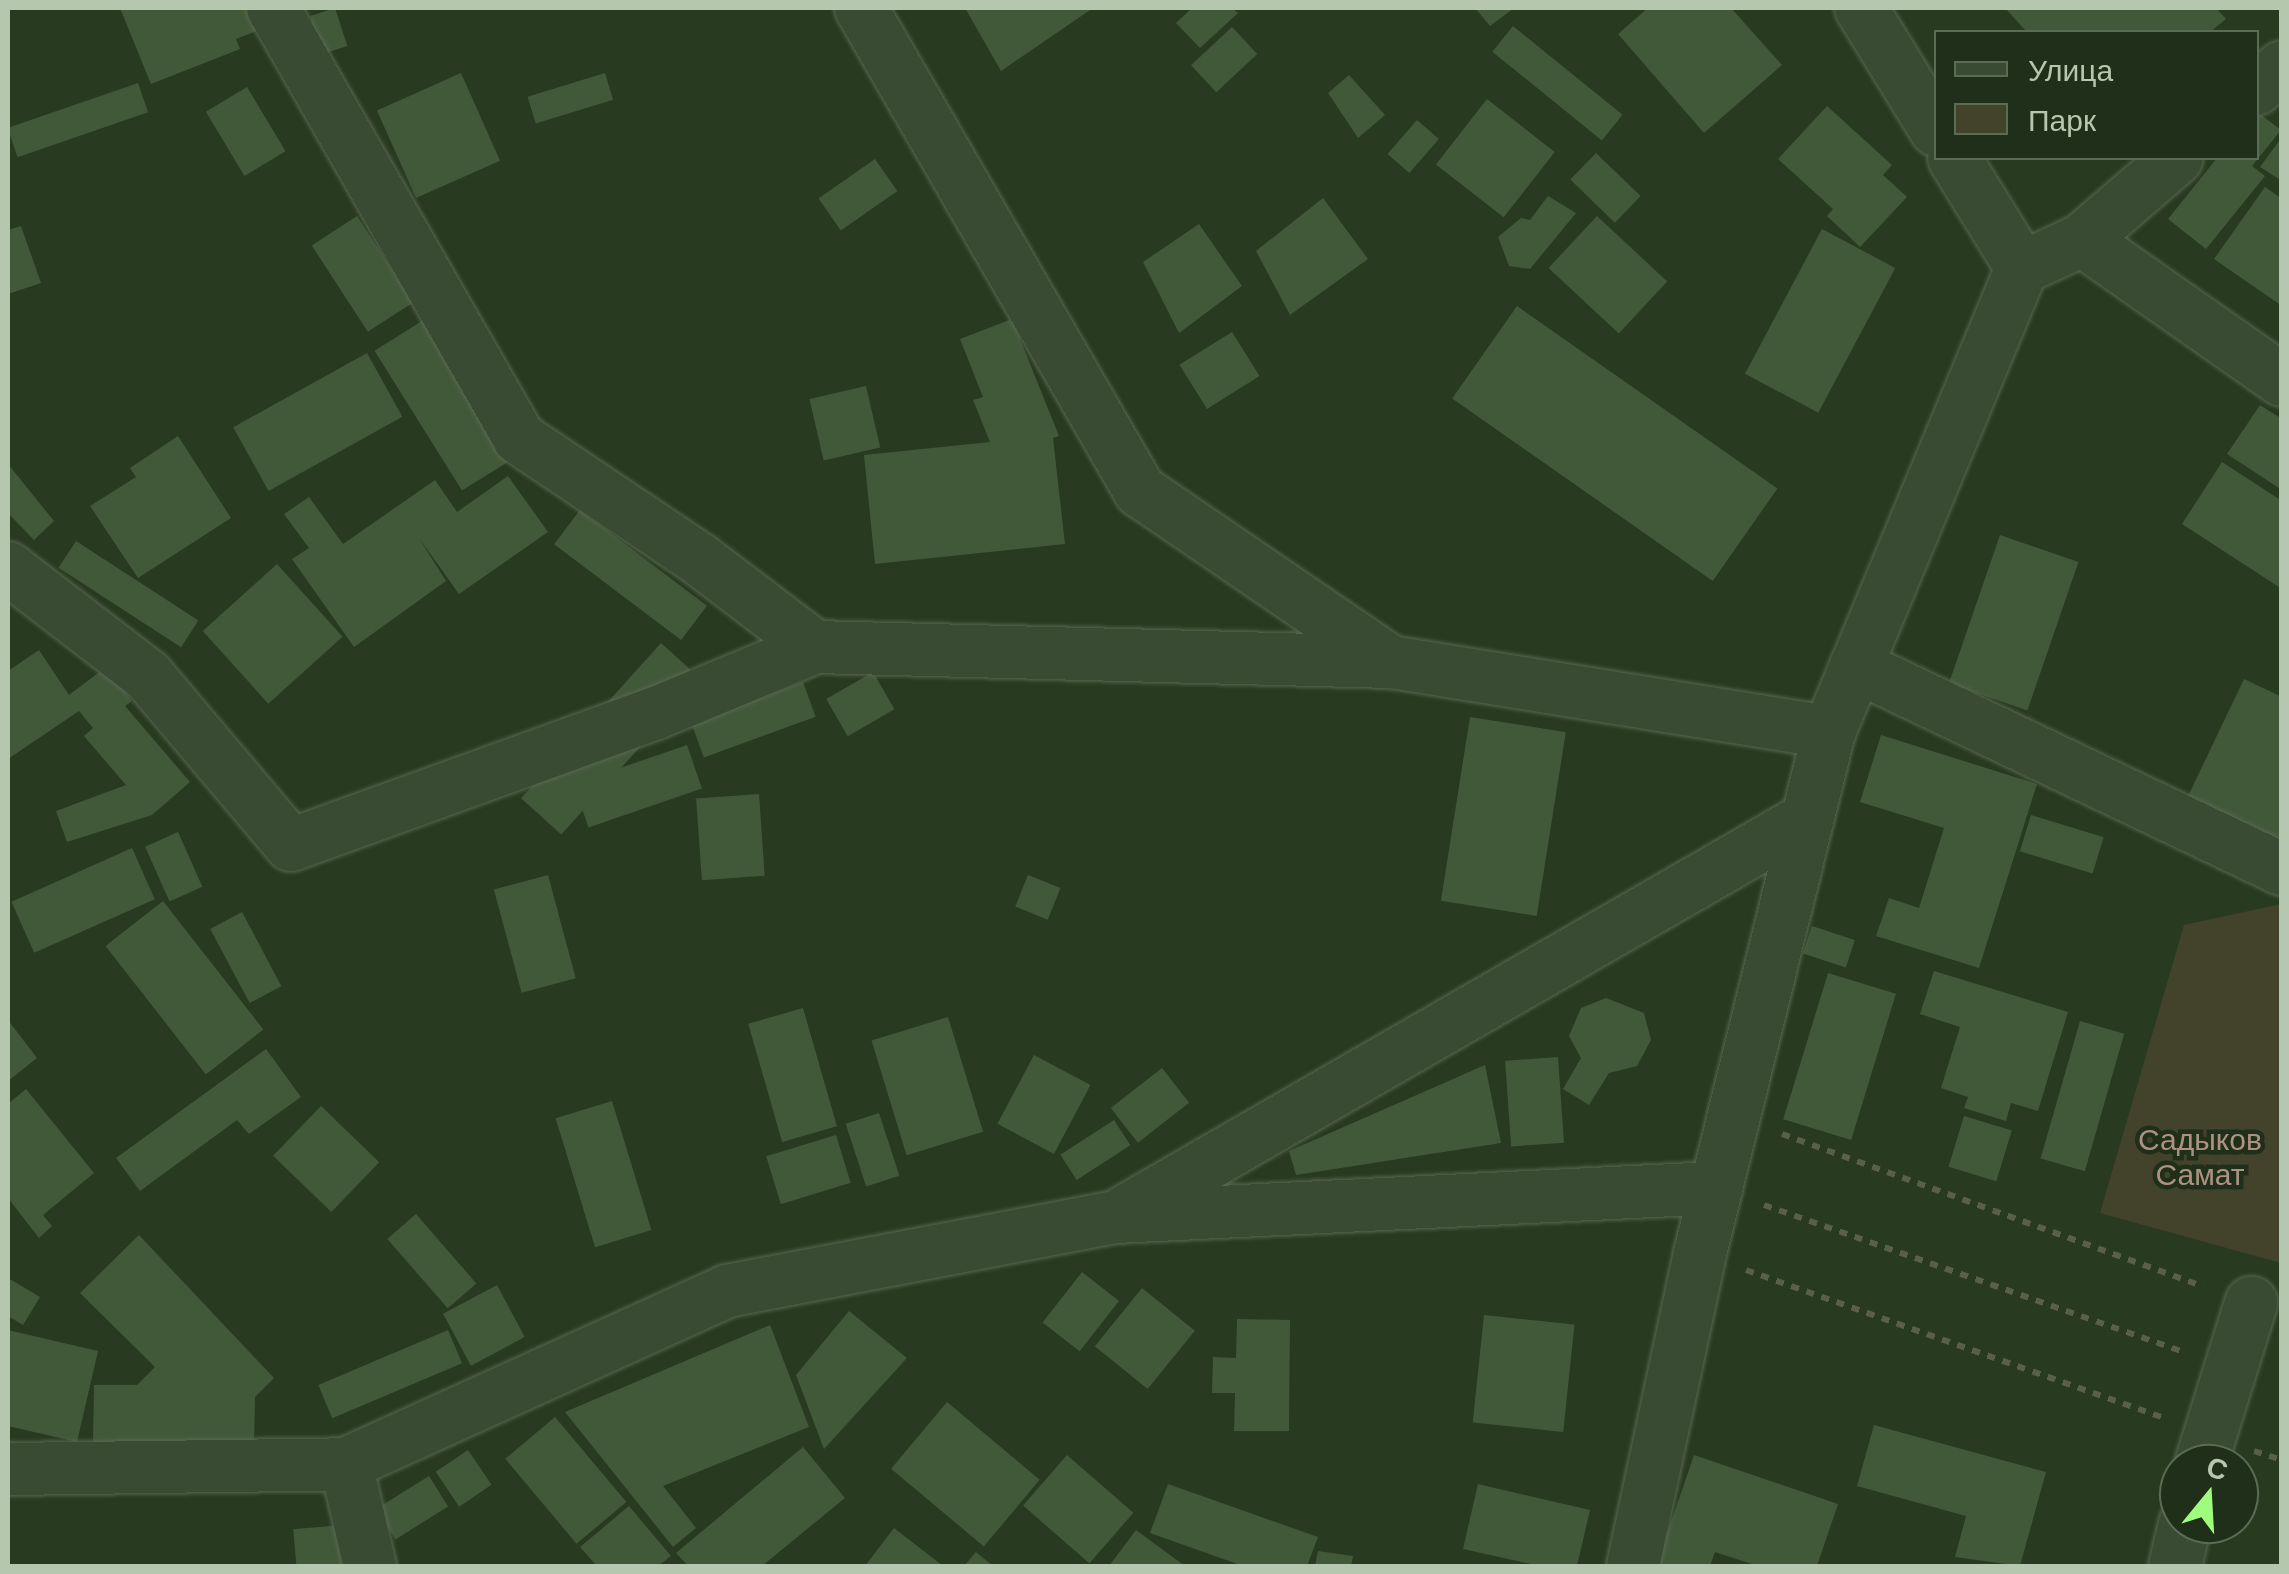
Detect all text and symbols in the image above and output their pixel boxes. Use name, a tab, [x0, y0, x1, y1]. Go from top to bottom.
legend	[1934, 30, 2259, 160]
text: Улица	[2028, 51, 2113, 87]
text: Парк	[2028, 101, 2096, 137]
park label: Садыков Самат	[2138, 1120, 2262, 1190]
north arrow	[2159, 1444, 2259, 1544]
text: С	[2203, 1448, 2233, 1487]

